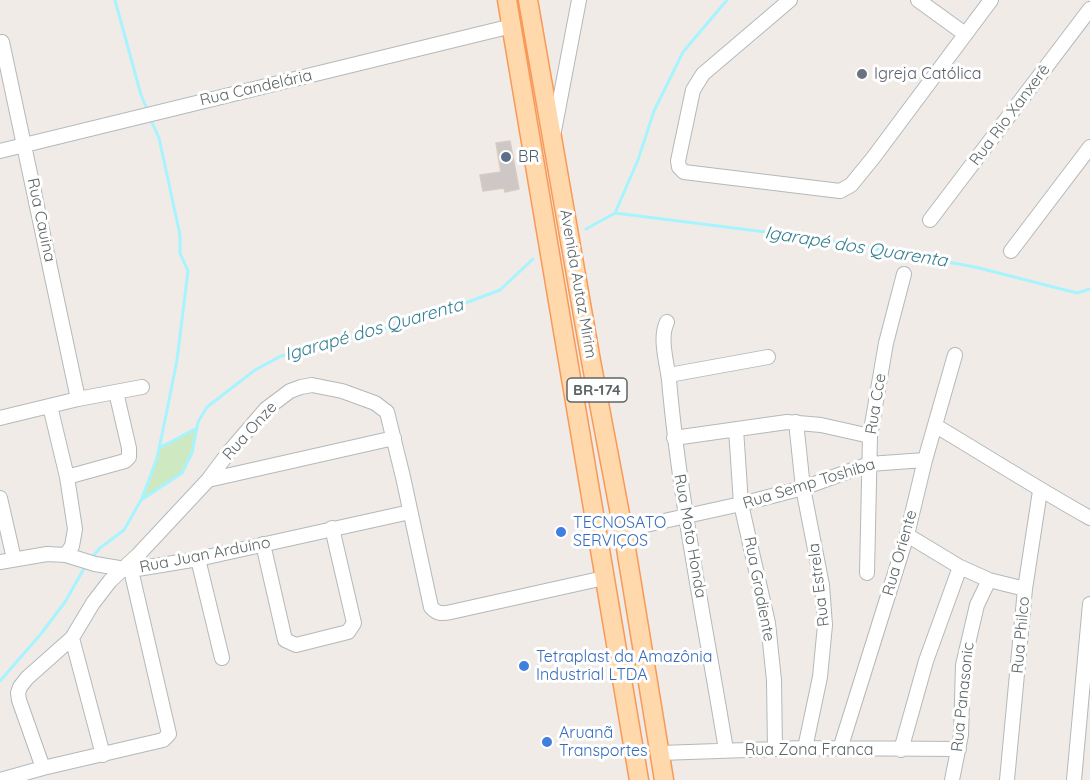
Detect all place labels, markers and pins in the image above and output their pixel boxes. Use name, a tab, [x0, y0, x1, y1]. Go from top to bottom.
place label: Igreja Católica	[874, 64, 982, 84]
marker: Igreja Católica	[855, 67, 869, 81]
place label: BR	[518, 147, 539, 167]
marker: BR	[499, 150, 513, 164]
place label: TECNOSATO SERVIÇOS	[573, 513, 666, 551]
marker: TECNOSATO SERVIÇOS	[554, 525, 568, 539]
place label: Tetraplast da Amazônia Industrial LTDA	[536, 647, 712, 685]
marker: Tetraplast da Amazônia Industrial LTDA	[517, 659, 531, 673]
place label: Aruanã Transportes	[559, 723, 648, 761]
marker: Aruanã Transportes	[540, 735, 554, 749]

